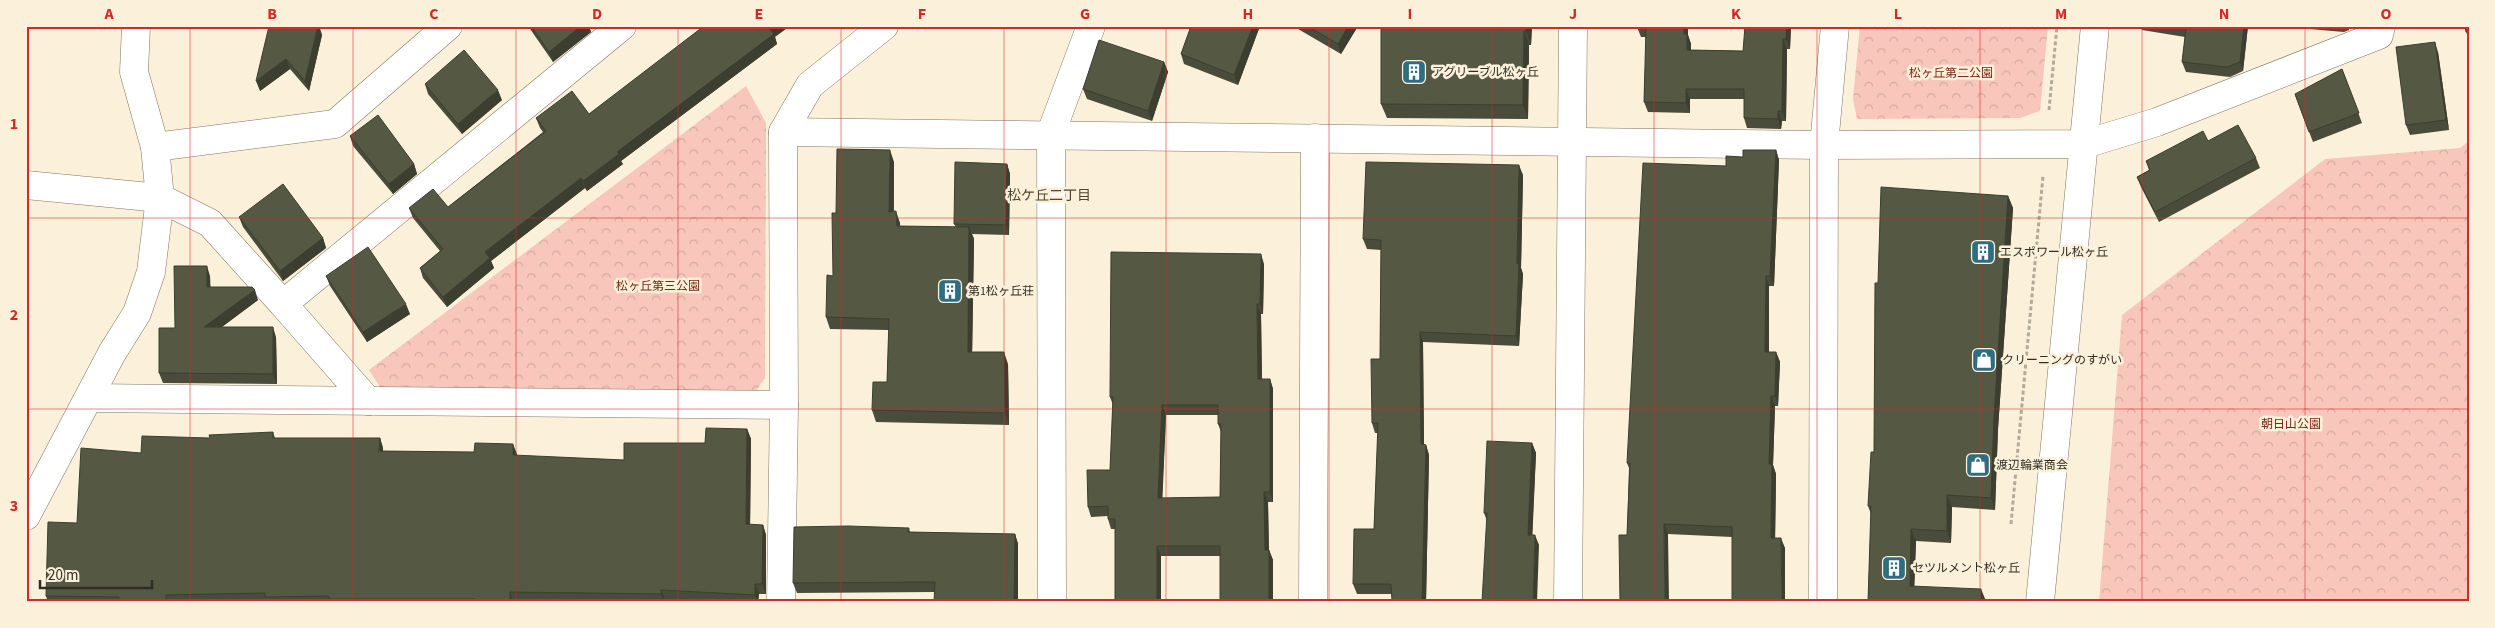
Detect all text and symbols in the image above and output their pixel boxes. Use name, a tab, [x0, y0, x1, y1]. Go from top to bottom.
text: A	[103, 3, 114, 25]
text: B	[267, 3, 277, 25]
text: C	[429, 3, 439, 25]
text: D	[592, 3, 602, 25]
text: E	[755, 3, 763, 25]
text: F	[918, 3, 926, 25]
text: G	[1080, 3, 1090, 25]
text: H	[1243, 3, 1253, 25]
text: I	[1408, 3, 1412, 25]
text: J	[1569, 3, 1577, 25]
text: K	[1731, 3, 1741, 25]
text: L	[1894, 3, 1902, 25]
text: M	[2055, 3, 2067, 25]
text: N	[2219, 3, 2229, 25]
text: O	[2381, 3, 2392, 25]
building icon: アグリーブル松ヶ丘	[1401, 59, 1427, 85]
place label: アグリーブル松ヶ丘	[1432, 64, 1539, 81]
park label: 松ヶ丘第二公園	[1909, 65, 1993, 82]
text: 1	[10, 113, 18, 135]
district label: 松ケ丘二丁目	[1007, 186, 1091, 206]
building icon: エスポワール松ヶ丘	[1970, 239, 1996, 265]
place label: エスポワール松ヶ丘	[2000, 244, 2108, 261]
park label: 松ヶ丘第三公園	[616, 278, 700, 295]
building icon: 第1松ヶ丘荘	[937, 278, 963, 304]
place label: 第1松ヶ丘荘	[968, 283, 1034, 300]
text: 2	[10, 304, 18, 326]
shop icon: クリーニングのすがい	[1971, 347, 1997, 373]
place label: クリーニングのすがい	[2002, 352, 2122, 369]
park label: 朝日山公園	[2261, 416, 2321, 433]
shop icon: 渡辺輪業商会	[1965, 452, 1991, 478]
place label: 渡辺輪業商会	[1996, 457, 2068, 474]
text: 3	[10, 495, 18, 517]
building icon: セツルメント松ヶ丘	[1881, 555, 1907, 581]
scale bar	[40, 558, 152, 590]
place label: セツルメント松ヶ丘	[1912, 560, 2020, 577]
text: 20 m	[48, 565, 78, 586]

